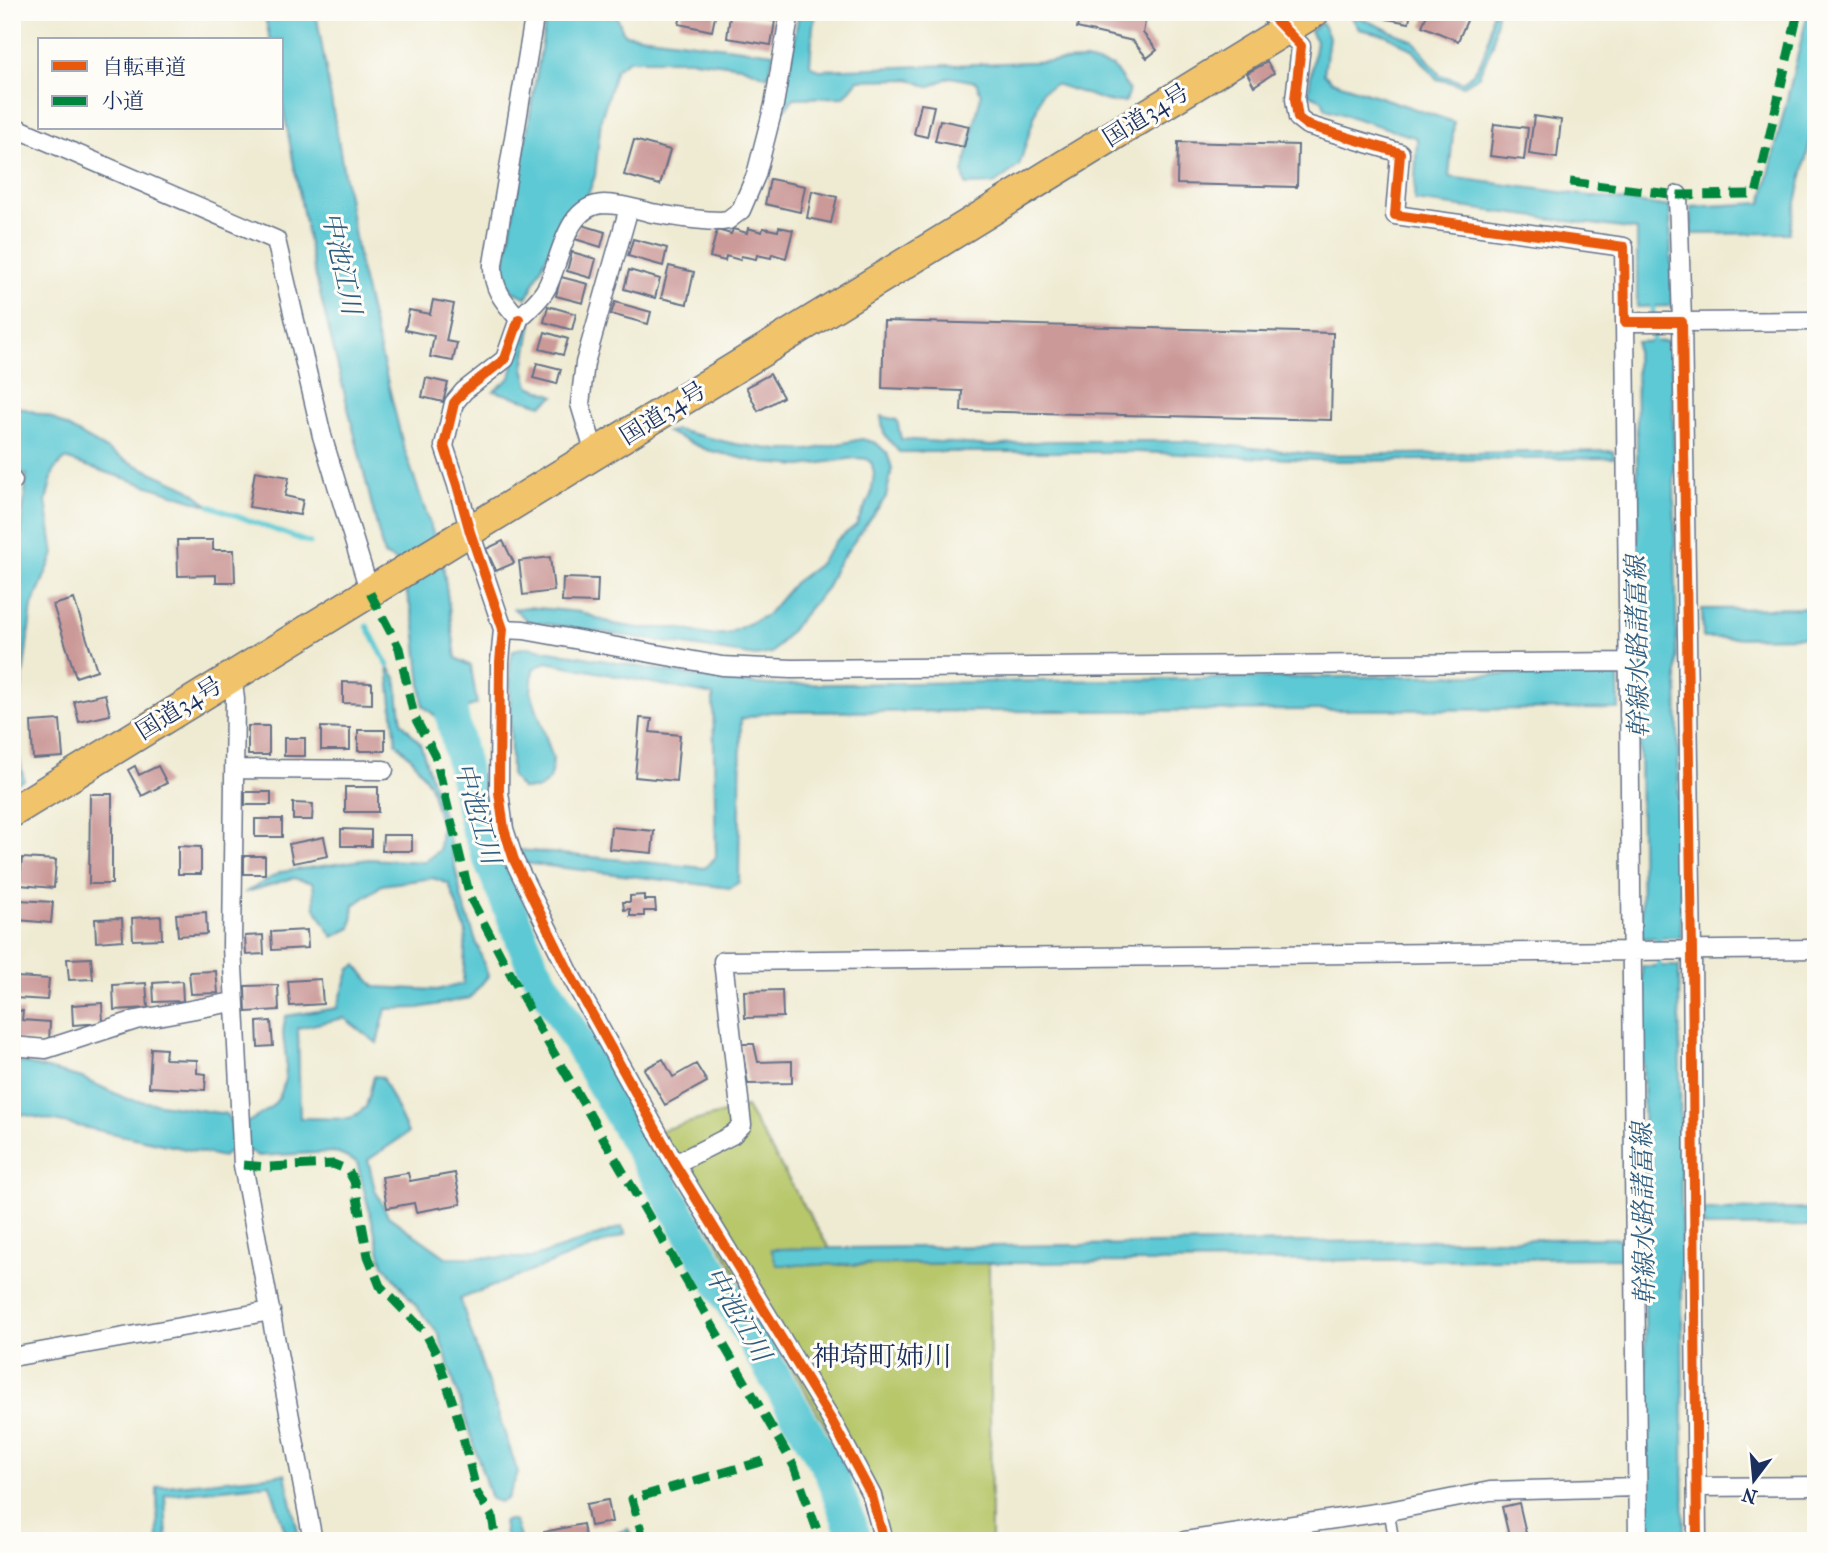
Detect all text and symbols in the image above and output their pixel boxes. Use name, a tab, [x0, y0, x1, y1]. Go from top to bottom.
legend	[38, 38, 284, 130]
text: 自転車道	[102, 55, 186, 79]
street label: 国道34号	[1098, 78, 1194, 152]
text: 小道	[102, 89, 144, 113]
water label: 中池江川	[316, 209, 368, 320]
street label: 国道34号	[615, 376, 711, 450]
water label: 幹線水路諸富線	[1620, 553, 1655, 738]
street label: 国道34号	[131, 671, 227, 745]
water label: 中池江川	[448, 759, 508, 870]
water label: 幹線水路諸富線	[1626, 1120, 1661, 1305]
water label: 中池江川	[698, 1261, 778, 1370]
district label: 神埼町姉川	[812, 1340, 952, 1373]
north arrow	[1720, 1444, 1790, 1514]
text: N	[1739, 1483, 1760, 1508]

